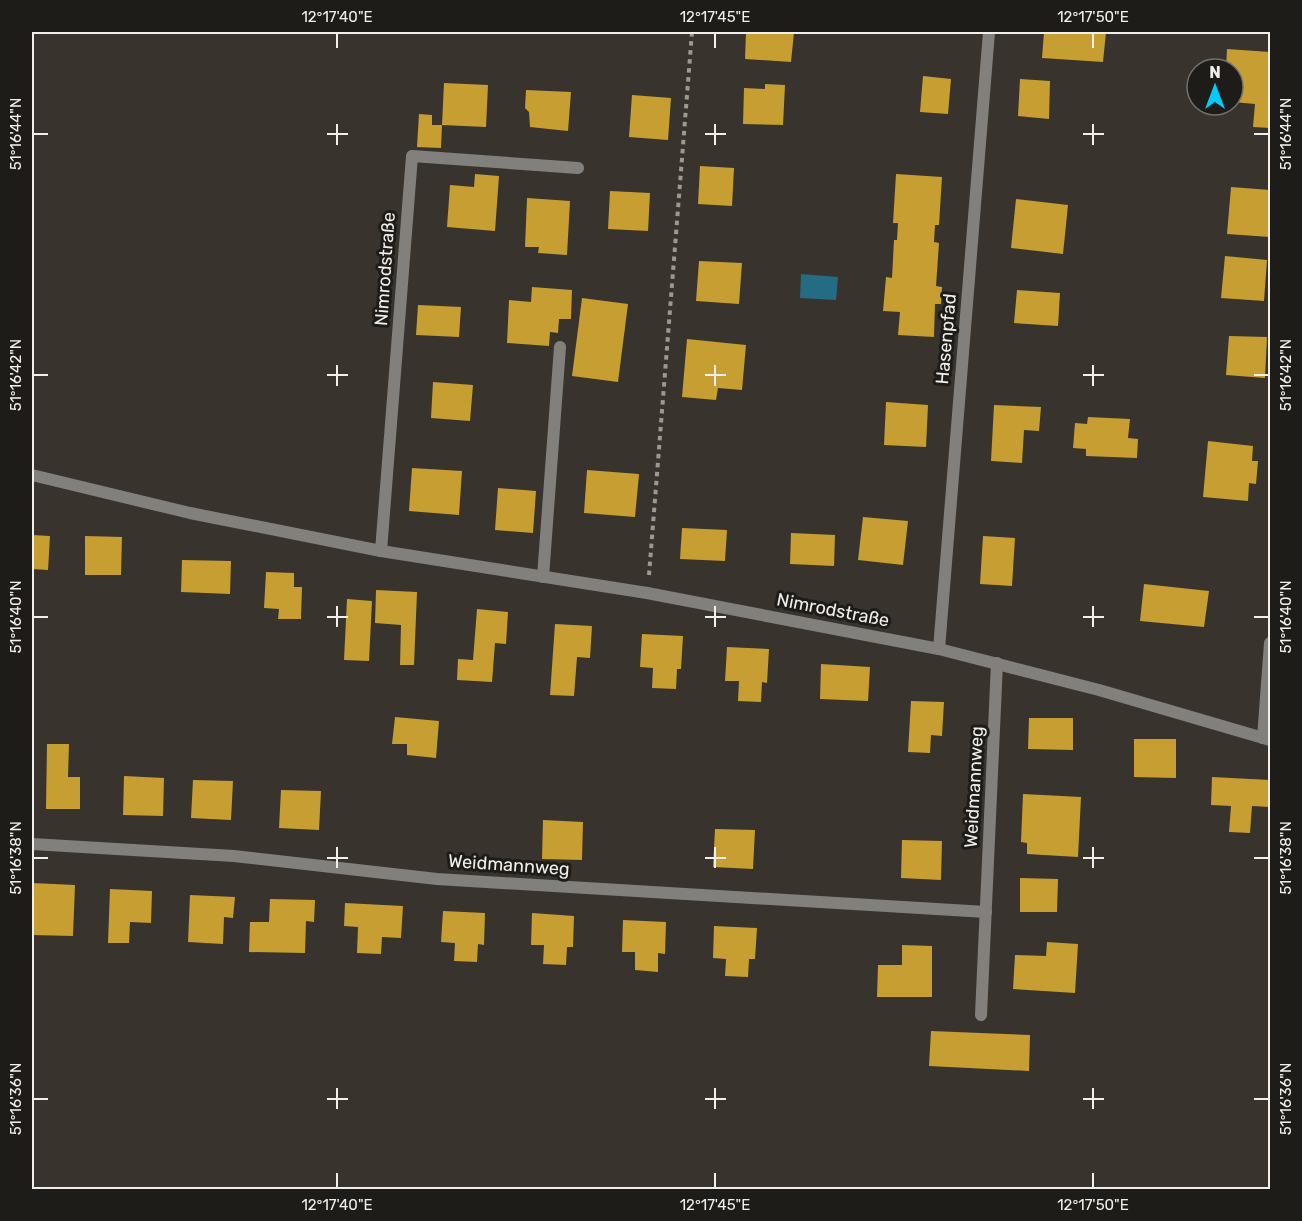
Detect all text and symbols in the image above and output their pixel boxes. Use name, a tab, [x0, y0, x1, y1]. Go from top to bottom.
text: 12°17'40"E	[301, 8, 373, 26]
text: 12°17'45"E	[680, 8, 750, 26]
text: 12°17'50"E	[1057, 8, 1129, 26]
north arrow	[1185, 57, 1245, 117]
text: N	[1209, 63, 1221, 82]
text: 51°16'44"N	[7, 98, 25, 170]
text: 51°16'44"N	[1277, 98, 1295, 170]
street label: Nimrodstraße	[370, 211, 400, 327]
street label: Hasenpfad	[931, 293, 961, 385]
text: 51°16'42"N	[7, 339, 25, 411]
text: 51°16'42"N	[1277, 339, 1295, 411]
text: 51°16'40"N	[7, 580, 25, 654]
text: 51°16'40"N	[1277, 580, 1295, 654]
street label: Nimrodstraße	[775, 588, 891, 632]
street label: Weidmannweg	[960, 726, 988, 848]
text: 51°16'38"N	[7, 821, 25, 895]
text: 51°16'38"N	[1277, 821, 1295, 895]
street label: Weidmannweg	[447, 850, 571, 880]
text: 51°16'36"N	[7, 1063, 25, 1135]
text: 51°16'36"N	[1277, 1063, 1295, 1135]
text: 12°17'40"E	[301, 1196, 373, 1214]
text: 12°17'45"E	[680, 1196, 750, 1214]
text: 12°17'50"E	[1057, 1196, 1129, 1214]

